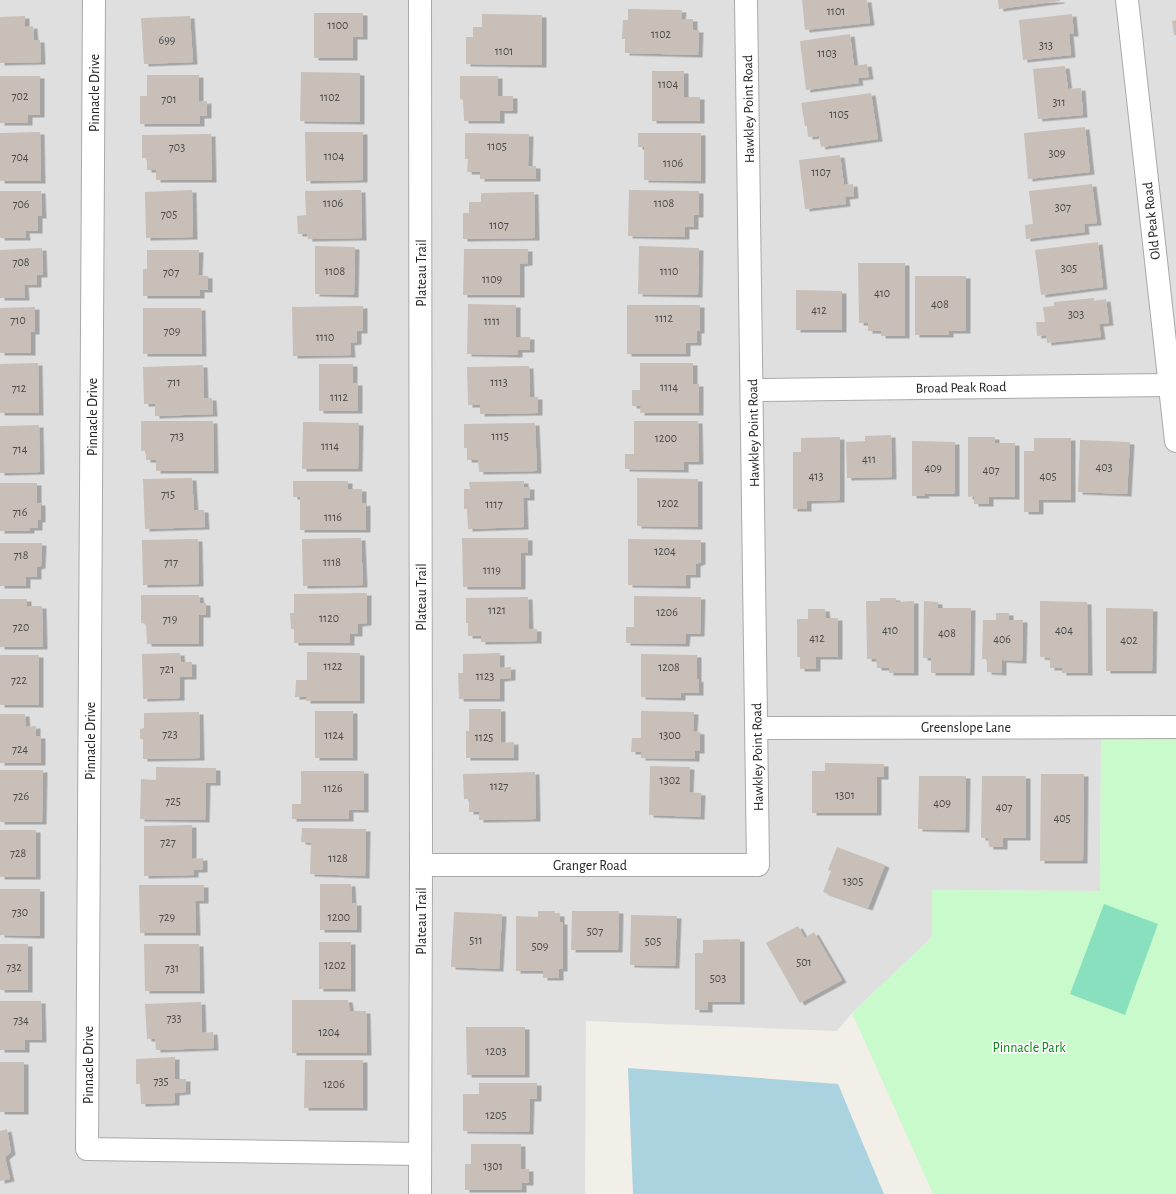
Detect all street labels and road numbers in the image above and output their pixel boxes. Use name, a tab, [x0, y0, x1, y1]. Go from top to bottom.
street label: Pinnacle Drive	[88, 54, 102, 132]
street label: Hawkley Point Road	[741, 55, 757, 163]
street label: Old Peak Road	[1141, 181, 1163, 260]
street label: Plateau Trail	[415, 239, 429, 307]
street label: Pinnacle Drive	[86, 378, 100, 456]
street label: Hawkley Point Road	[746, 379, 762, 487]
street label: Broad Peak Road	[915, 380, 1007, 396]
street label: Plateau Trail	[415, 563, 429, 631]
street label: Pinnacle Drive	[84, 702, 98, 780]
street label: Hawkley Point Road	[750, 703, 766, 811]
street label: Greenslope Lane	[921, 721, 1011, 735]
street label: Granger Road	[553, 859, 627, 873]
street label: Plateau Trail	[415, 887, 429, 955]
street label: Pinnacle Drive	[82, 1026, 96, 1104]

